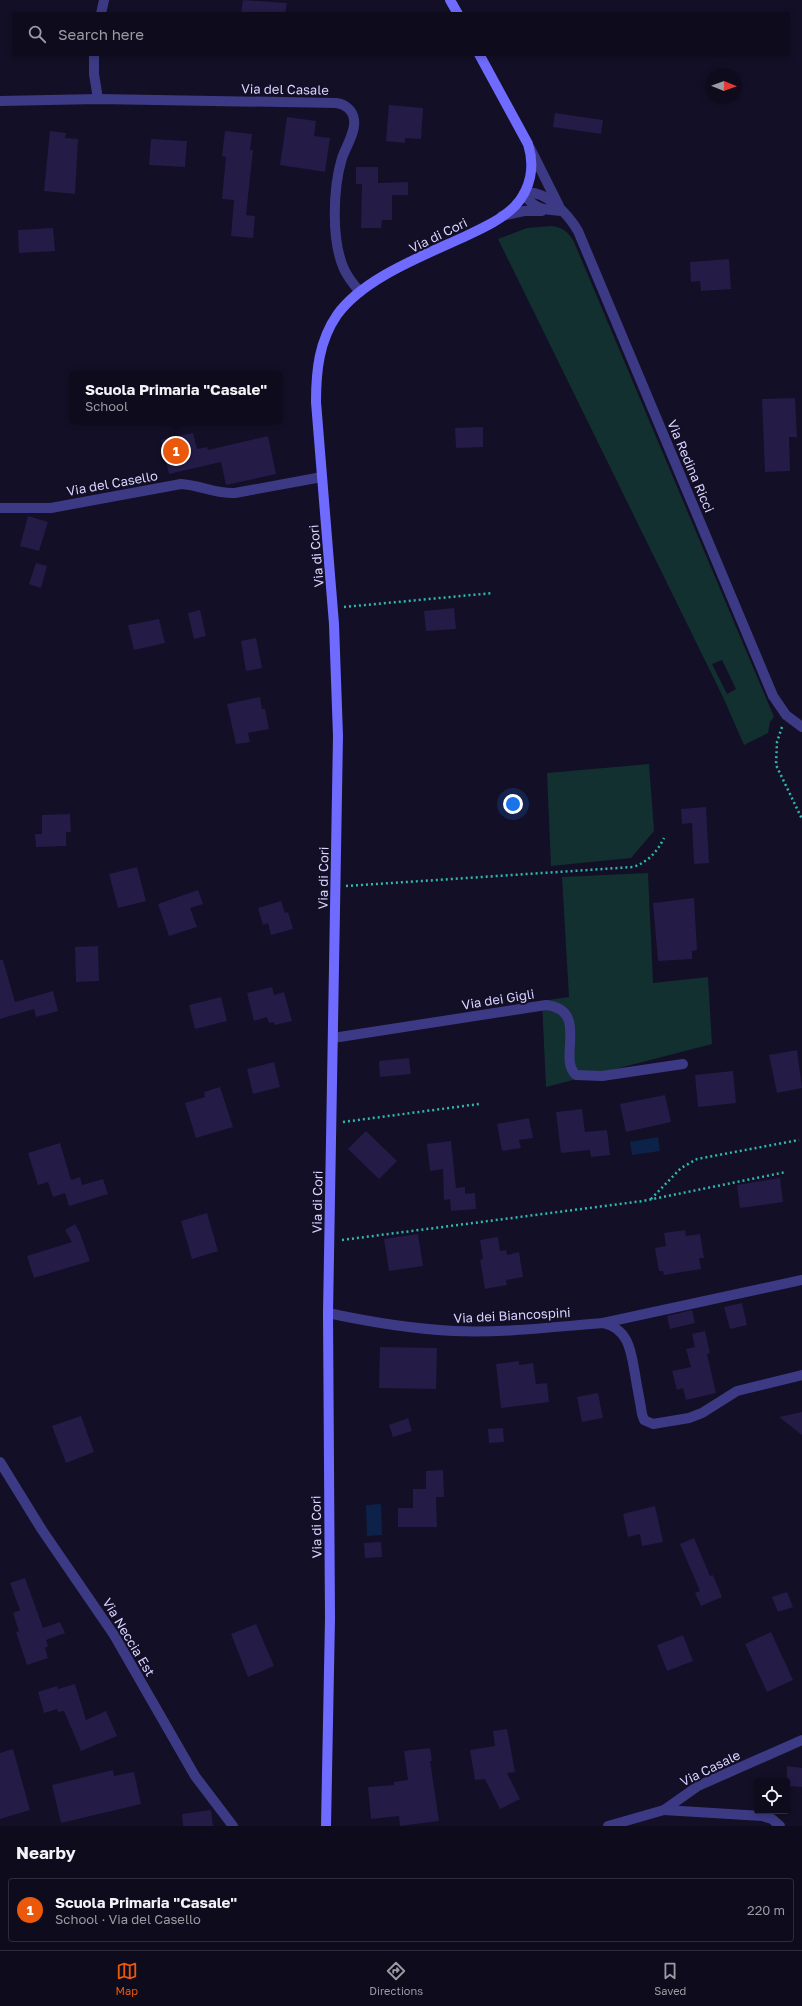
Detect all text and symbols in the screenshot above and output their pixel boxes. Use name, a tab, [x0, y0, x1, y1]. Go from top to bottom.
search box	[12, 12, 790, 56]
icon: search	[26, 23, 48, 45]
text: Search here	[58, 25, 144, 43]
north arrow	[706, 68, 742, 104]
street label: Via del Casale	[241, 80, 329, 98]
street label: Via di Cori	[406, 214, 470, 256]
popup	[70, 371, 282, 423]
text: Scuola Primaria "Casale"	[85, 380, 267, 398]
text: School	[85, 398, 128, 414]
street label: Via Redina Ricci	[664, 417, 718, 515]
pin: 1	[163, 436, 189, 466]
street label: Via del Casello	[65, 467, 159, 499]
street label: Via di Cori	[305, 524, 327, 588]
your location	[503, 794, 523, 814]
street label: Via di Cori	[314, 847, 332, 909]
street label: Via dei Gigli	[461, 985, 535, 1013]
street label: Via di Cori	[308, 1171, 326, 1233]
street label: Via dei Biancospini	[453, 1304, 571, 1326]
street label: Via di Cori	[307, 1496, 325, 1558]
street label: Via Neccia Est	[99, 1595, 159, 1679]
street label: Via Casale	[677, 1747, 743, 1789]
map controls	[754, 1778, 790, 1814]
button: locate	[754, 1778, 790, 1814]
text: Nearby	[16, 1842, 76, 1863]
text: Scuola Primaria "Casale"	[55, 1893, 237, 1911]
text: 1	[27, 1902, 33, 1918]
text: 220 m	[747, 1902, 785, 1918]
text: School · Via del Casello	[55, 1911, 201, 1927]
tab: Map	[116, 1960, 138, 1997]
tab: Directions	[369, 1960, 423, 1997]
tab: Saved	[654, 1960, 686, 1997]

